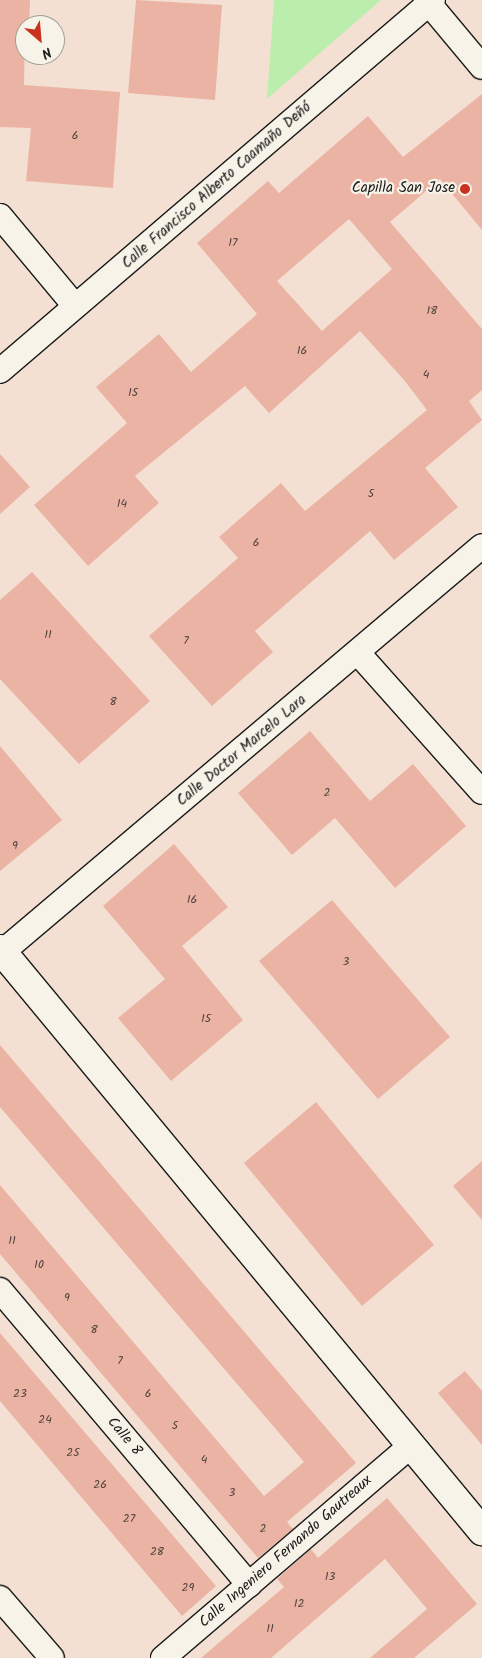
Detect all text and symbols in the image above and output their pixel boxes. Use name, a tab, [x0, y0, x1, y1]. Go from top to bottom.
north arrow	[15, 15, 65, 65]
text: N	[37, 41, 55, 64]
street label: Calle Francisco Alberto Caamaño Deñó	[119, 99, 315, 273]
house number: 6	[72, 129, 78, 143]
place label: Capilla San Jose	[352, 180, 455, 198]
marker: Capilla San Jose	[459, 183, 471, 195]
house number: 17	[228, 236, 238, 250]
house number: 18	[427, 304, 437, 318]
house number: 16	[297, 344, 307, 358]
house number: 4	[423, 368, 429, 382]
house number: 15	[128, 386, 138, 400]
house number: 5	[368, 487, 374, 501]
house number: 14	[117, 497, 127, 511]
house number: 6	[253, 536, 259, 550]
house number: 11	[44, 628, 52, 642]
house number: 7	[183, 634, 189, 648]
street label: Calle Doctor Marcelo Lara	[173, 691, 311, 811]
house number: 8	[109, 695, 117, 709]
house number: 2	[324, 786, 330, 800]
house number: 9	[12, 839, 18, 853]
house number: 16	[187, 893, 197, 907]
house number: 3	[343, 955, 349, 969]
house number: 15	[201, 1012, 211, 1026]
house number: 11	[8, 1234, 16, 1248]
house number: 10	[34, 1258, 44, 1272]
house number: 9	[64, 1291, 70, 1305]
house number: 8	[90, 1323, 98, 1337]
house number: 7	[117, 1354, 123, 1368]
house number: 23	[13, 1387, 27, 1401]
house number: 6	[145, 1387, 151, 1401]
house number: 24	[38, 1413, 52, 1427]
street label: Calle 8	[103, 1414, 145, 1460]
house number: 5	[172, 1419, 178, 1433]
house number: 25	[66, 1446, 80, 1460]
house number: 4	[201, 1453, 207, 1467]
street label: Calle Ingeniero Fernando Gautreaux	[196, 1472, 376, 1632]
house number: 26	[93, 1478, 107, 1492]
house number: 3	[229, 1486, 235, 1500]
house number: 27	[123, 1512, 135, 1526]
house number: 2	[260, 1522, 266, 1536]
house number: 28	[150, 1545, 164, 1559]
house number: 13	[325, 1570, 335, 1584]
house number: 29	[182, 1581, 194, 1595]
house number: 12	[294, 1597, 304, 1611]
house number: 11	[266, 1622, 274, 1636]

